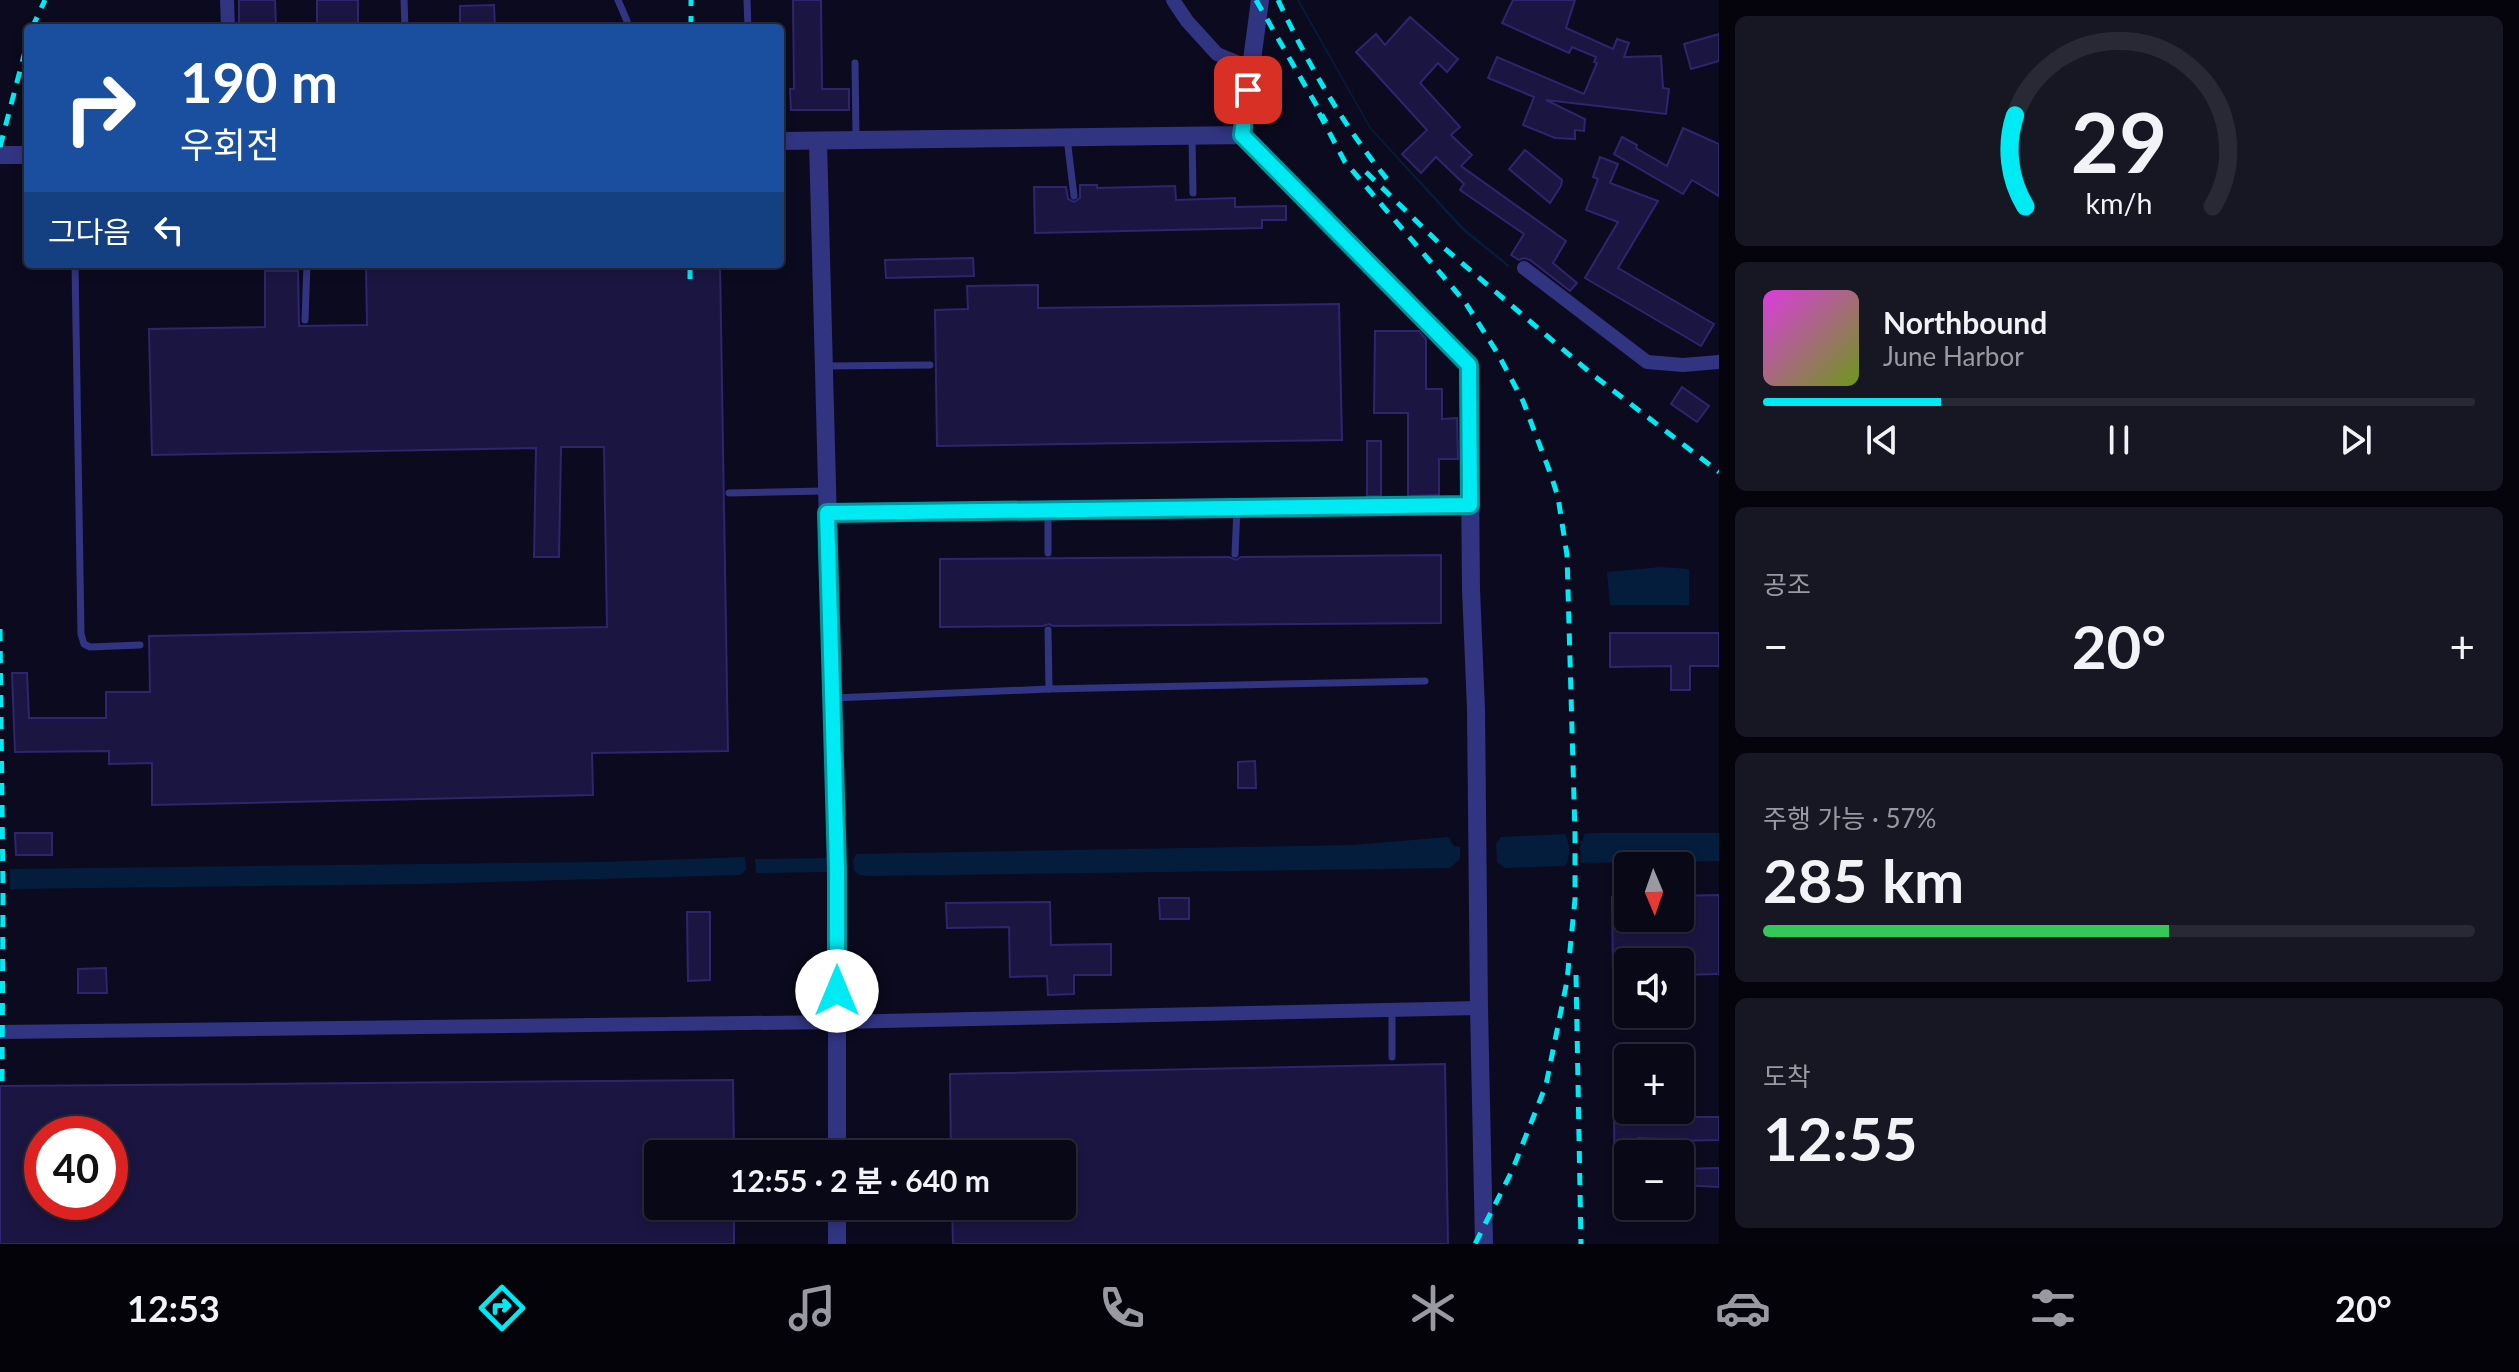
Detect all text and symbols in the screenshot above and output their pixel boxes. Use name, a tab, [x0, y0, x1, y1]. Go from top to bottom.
text: 190 m	[180, 48, 338, 115]
icon: right	[48, 56, 152, 160]
pin	[1214, 56, 1282, 124]
icon: arrive	[1226, 68, 1270, 112]
text: 29	[2071, 90, 2167, 190]
text: 우회전	[180, 122, 279, 166]
text: km/h	[2086, 186, 2152, 220]
icon: left	[147, 208, 191, 252]
text: 그다음	[48, 213, 131, 249]
text: Northbound	[1883, 304, 2047, 340]
text: June Harbor	[1883, 340, 2024, 372]
icon: previous	[1860, 418, 1904, 462]
icon: pause	[2097, 418, 2141, 462]
icon: next	[2334, 418, 2378, 462]
text: 공조	[1763, 568, 1811, 600]
text: 20°	[2072, 610, 2166, 682]
text: −	[1763, 620, 1789, 672]
text: +	[2449, 620, 2475, 672]
text: 주행 가능 · 57%	[1763, 802, 1936, 834]
text: 285 km	[1763, 844, 1964, 916]
north arrow	[1614, 852, 1694, 932]
map controls	[1614, 852, 1694, 1220]
button: sound	[1614, 948, 1694, 1028]
position arrow	[795, 949, 879, 1033]
button: +	[1614, 1044, 1694, 1124]
text: 도착	[1763, 1060, 1811, 1092]
text: 12:55	[1763, 1102, 1918, 1174]
speed limit sign: 40	[24, 1116, 128, 1220]
button: −	[1614, 1140, 1694, 1220]
text: 12:55 · 2 분 · 640 m	[730, 1162, 990, 1198]
icon: directions	[474, 1280, 530, 1336]
icon: music	[784, 1280, 840, 1336]
icon: phone	[1094, 1280, 1150, 1336]
icon: climate	[1405, 1280, 1461, 1336]
icon: car	[1715, 1280, 1771, 1336]
icon: filters	[2025, 1280, 2081, 1336]
text: 12:53	[127, 1286, 220, 1330]
text: 20°	[2335, 1286, 2392, 1330]

